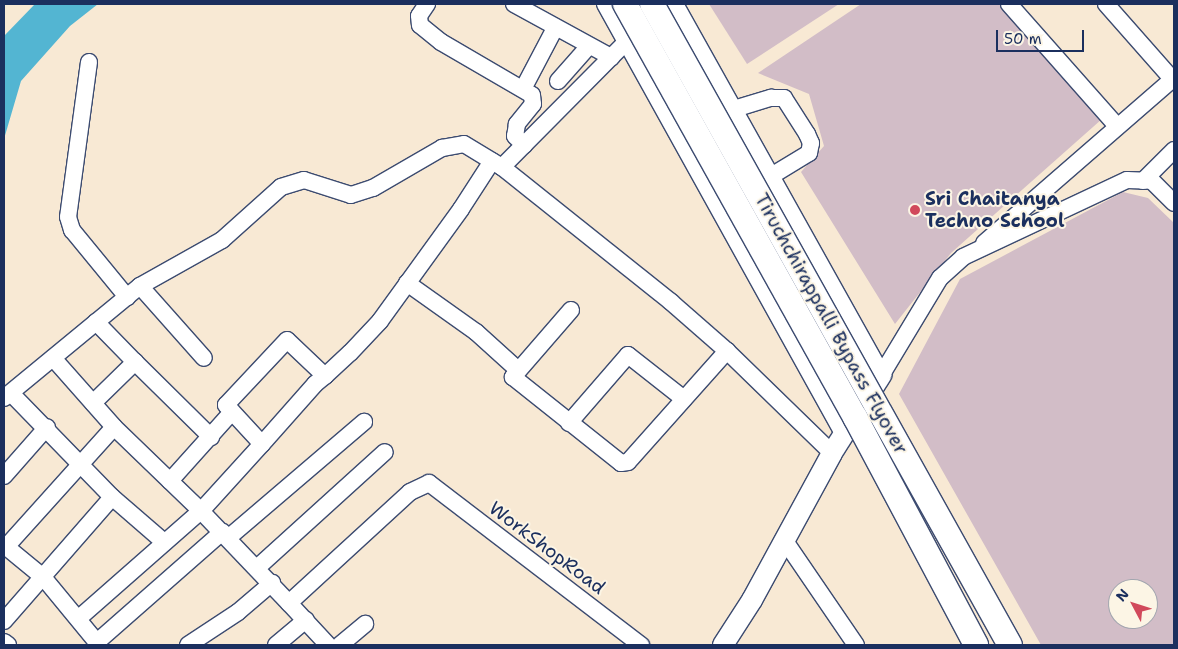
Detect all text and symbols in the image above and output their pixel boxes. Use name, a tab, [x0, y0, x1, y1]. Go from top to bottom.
scale bar	[998, 20, 1086, 52]
text: 50 m	[1004, 29, 1042, 49]
place label: Sri Chaitanya Techno School	[925, 188, 1064, 232]
street label: Tiruchchirappalli Bypass Flyover	[750, 190, 912, 458]
marker: Sri Chaitanya Techno School	[909, 204, 921, 216]
street label: WorkShopRoad	[484, 497, 610, 599]
north arrow	[1108, 579, 1158, 629]
text: N	[1112, 585, 1133, 605]

